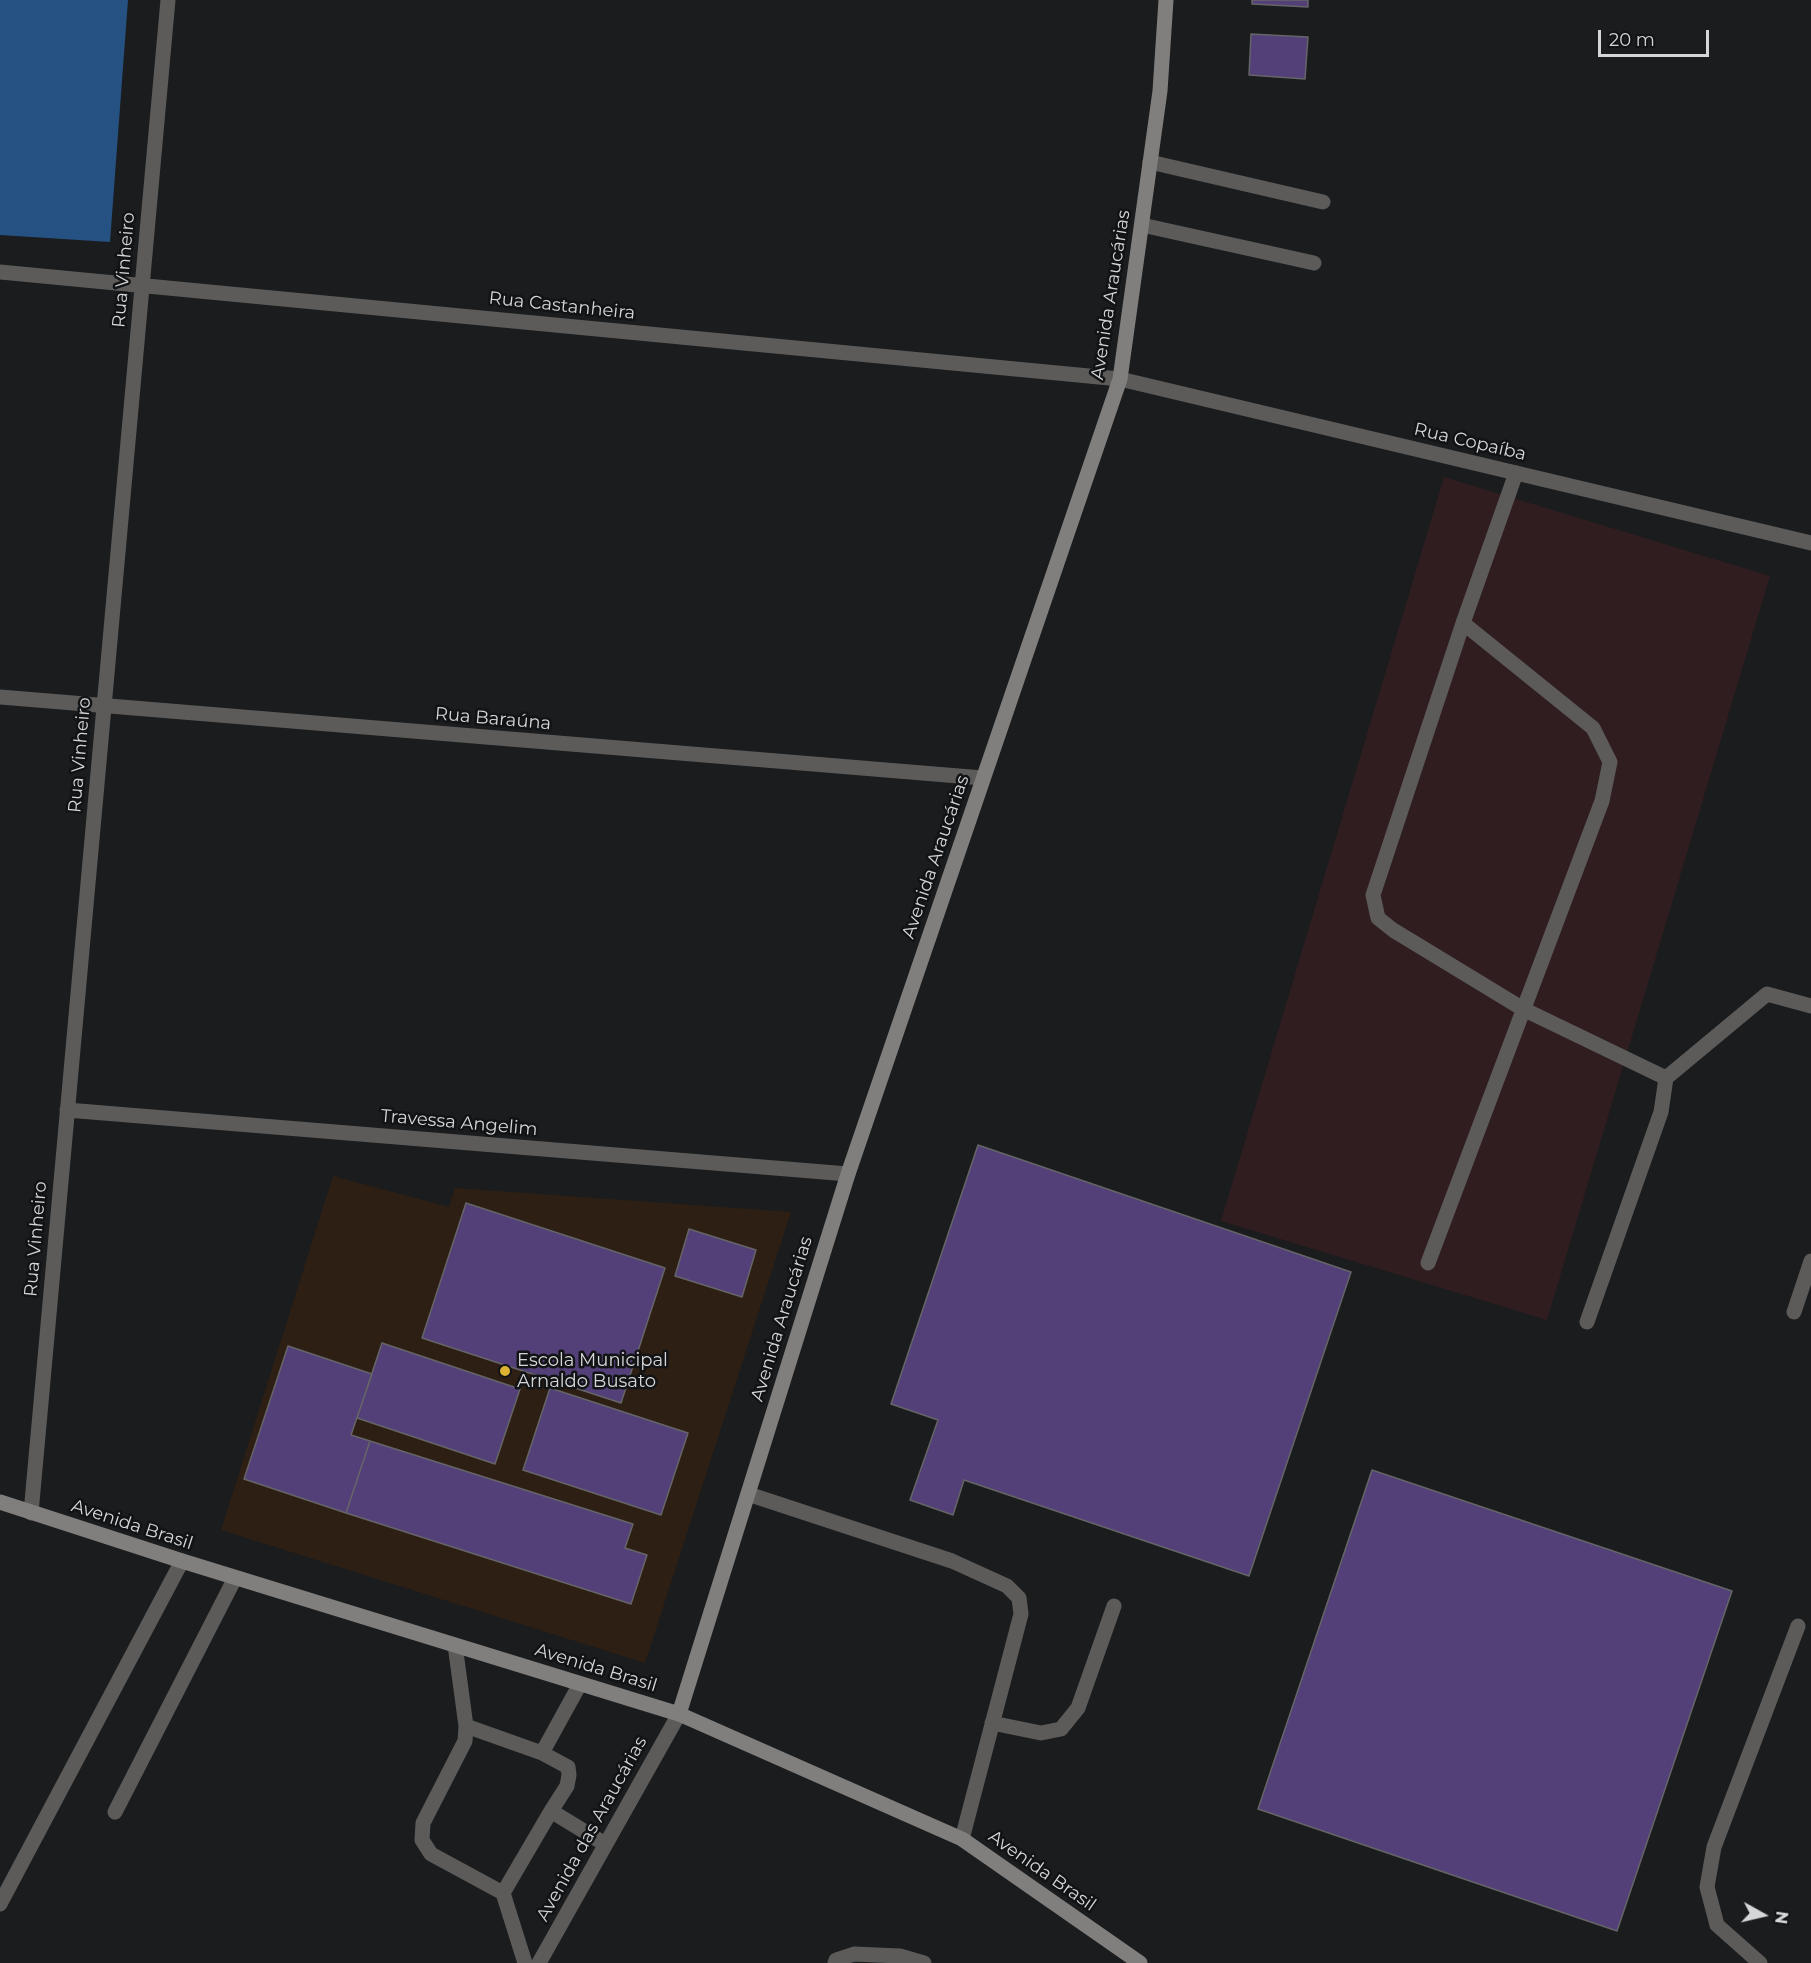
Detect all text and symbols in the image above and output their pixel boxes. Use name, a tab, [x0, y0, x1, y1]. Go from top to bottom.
scale bar	[1601, 18, 1712, 56]
text: 20 m	[1609, 29, 1655, 51]
street label: Avenida Araucárias	[1087, 209, 1135, 381]
street label: Rua Vinheiro	[108, 211, 140, 329]
street label: Rua Castanheira	[488, 288, 636, 324]
street label: Rua Copaíba	[1412, 419, 1528, 465]
street label: Rua Vinheiro	[64, 696, 96, 814]
street label: Rua Baraúna	[434, 703, 552, 735]
street label: Avenida Araucárias	[898, 772, 974, 942]
street label: Travessa Angelim	[380, 1105, 538, 1141]
street label: Rua Vinheiro	[20, 1180, 52, 1298]
street label: Avenida Araucárias	[747, 1234, 817, 1404]
place label: Escola Municipal Arnaldo Busato	[517, 1350, 668, 1392]
marker: Escola Municipal Arnaldo Busato	[498, 1364, 512, 1378]
street label: Avenida Brasil	[69, 1495, 195, 1555]
street label: Avenida Brasil	[532, 1639, 660, 1697]
street label: Avenida das Araucárias	[532, 1733, 652, 1925]
street label: Avenida Brasil	[984, 1826, 1100, 1916]
north arrow	[1733, 1885, 1793, 1945]
text: N	[1771, 1910, 1792, 1925]

